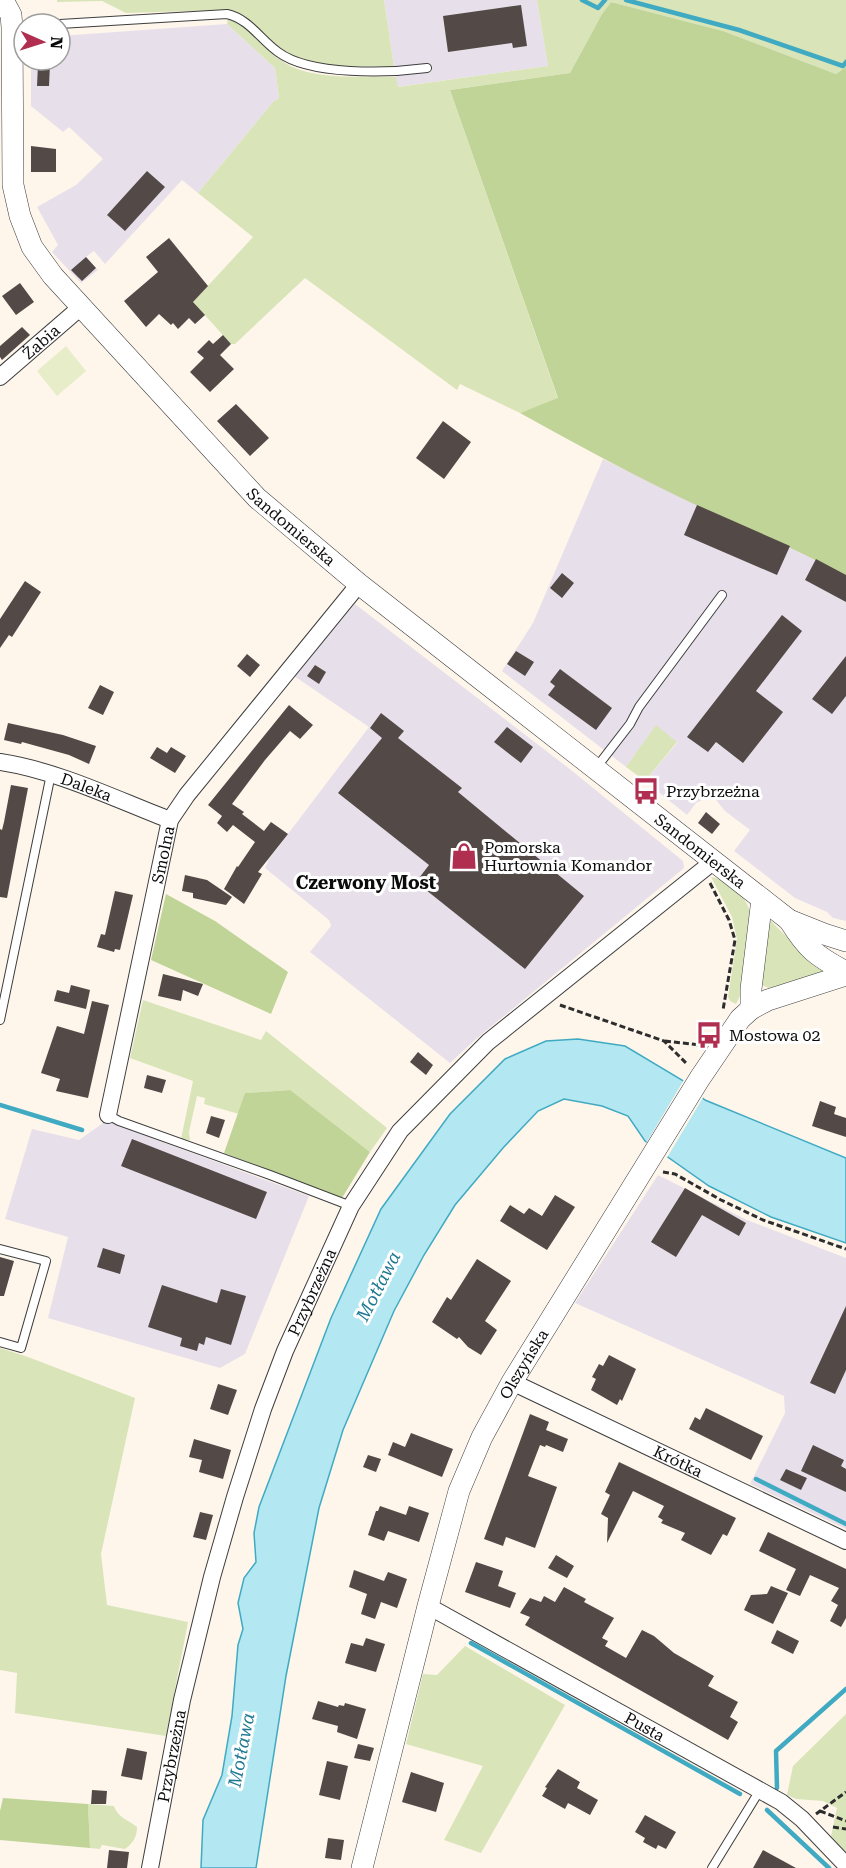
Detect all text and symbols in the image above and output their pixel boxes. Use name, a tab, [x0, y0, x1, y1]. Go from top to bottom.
north arrow	[12, 12, 72, 72]
text: N	[47, 36, 66, 49]
street label: Żabia	[18, 320, 64, 363]
street label: Sandomierska	[243, 484, 340, 570]
street label: Daleka	[58, 769, 115, 805]
bus stop icon: Przybrzeżna	[631, 776, 661, 806]
place label: Przybrzeżna	[666, 782, 760, 801]
street label: Sandomierska	[651, 809, 750, 892]
street label: Smolna	[147, 824, 178, 885]
place label: Pomorska Hurtownia Komandor	[484, 838, 653, 875]
shop icon: Pomorska Hurtownia Komandor	[449, 841, 479, 871]
district label: Czerwony Most	[296, 872, 436, 893]
bus stop icon: Mostowa 02	[694, 1020, 724, 1050]
place label: Mostowa 02	[729, 1026, 820, 1045]
street label: Przybrzeżna	[284, 1245, 340, 1339]
water label: Motława	[351, 1248, 404, 1325]
street label: Olszyńska	[495, 1325, 552, 1402]
street label: Krótka	[651, 1441, 706, 1481]
street label: Przybrzeżna	[153, 1708, 189, 1804]
street label: Pusta	[622, 1708, 668, 1745]
water label: Motława	[223, 1711, 258, 1790]

